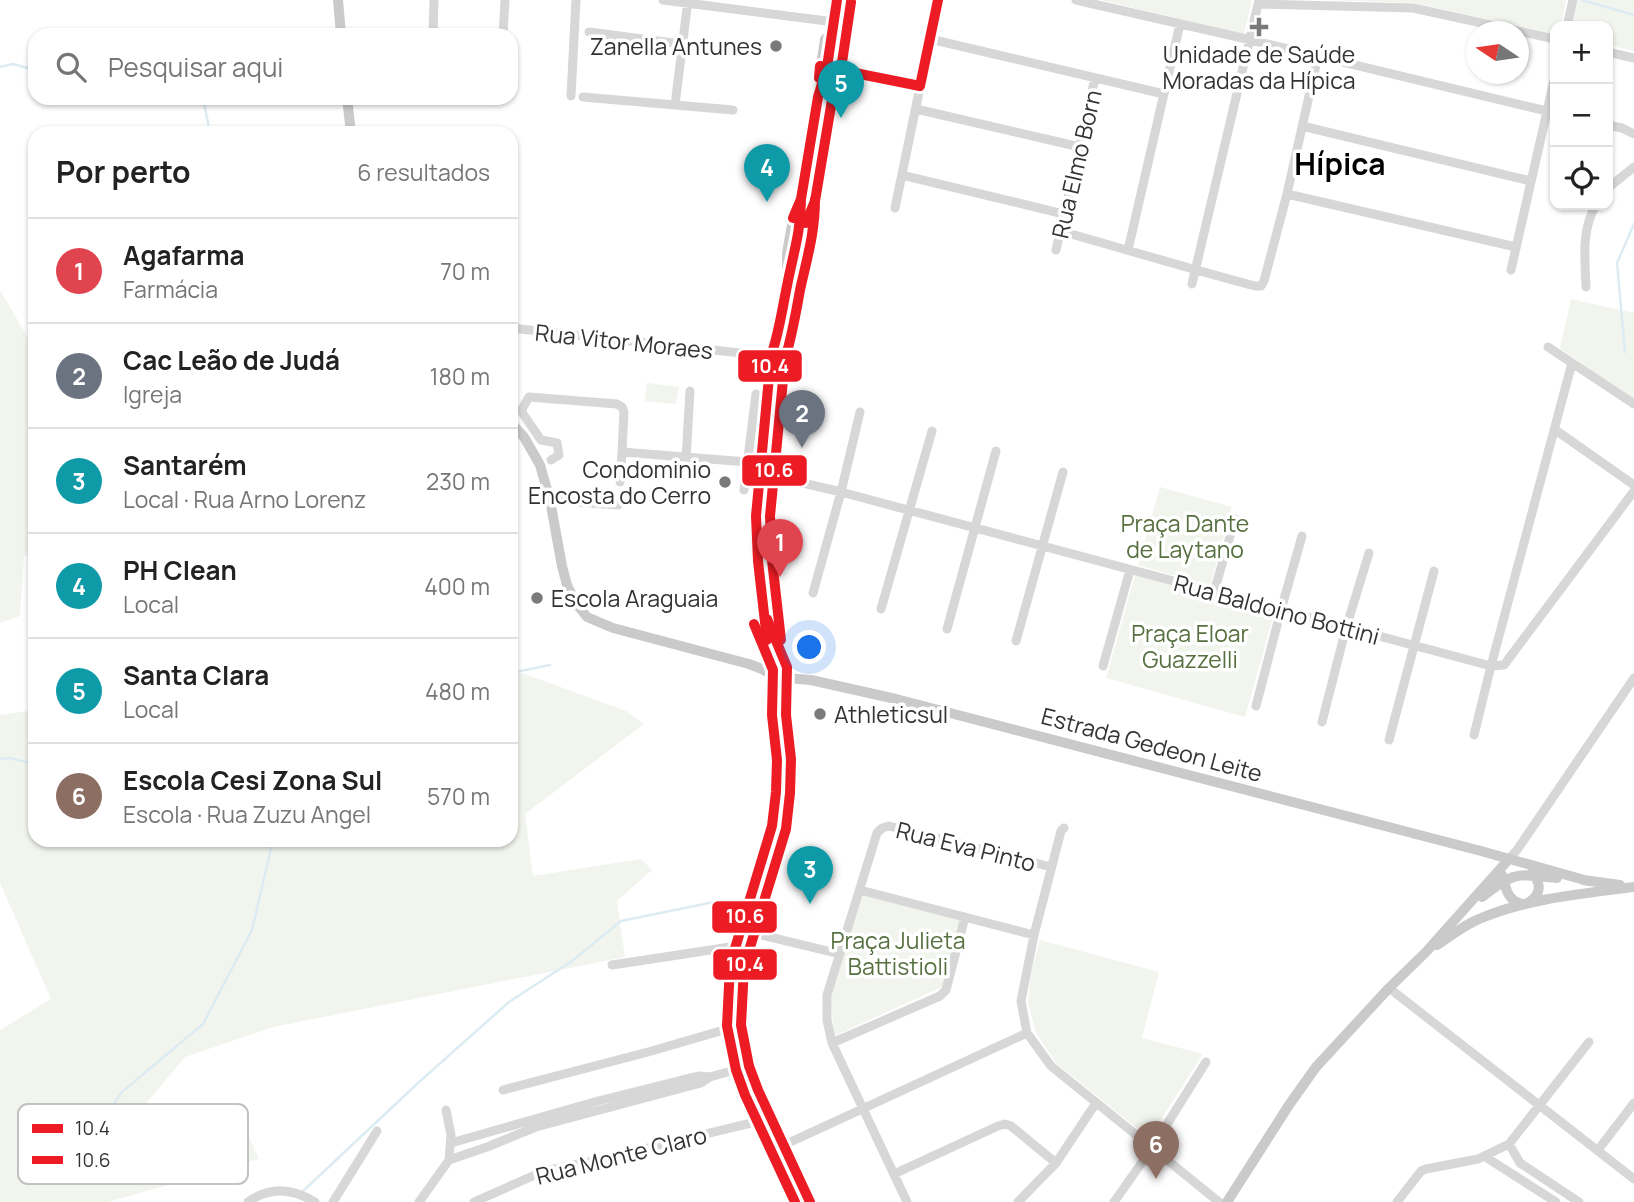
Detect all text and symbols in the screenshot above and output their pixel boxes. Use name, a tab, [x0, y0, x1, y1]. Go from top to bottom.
marker: Unidade de Saúde Moradas da Hípica	[1249, 17, 1269, 37]
north arrow	[1466, 21, 1529, 84]
map controls	[1550, 21, 1613, 210]
button: +	[1550, 21, 1613, 84]
search box	[28, 28, 518, 105]
place label: Zanella Antunes	[590, 30, 762, 62]
marker: Zanella Antunes	[768, 38, 784, 54]
place label: Unidade de Saúde Moradas da Hípica	[1162, 38, 1356, 96]
icon: search	[52, 48, 90, 86]
text: Pesquisar aqui	[108, 49, 283, 85]
pin: 5	[818, 60, 864, 118]
button: −	[1550, 84, 1613, 147]
street label: Rua Elmo Born	[1043, 87, 1109, 241]
district label: Hípica	[1294, 143, 1386, 184]
pin: 4	[744, 144, 790, 202]
button: locate	[1550, 147, 1613, 210]
text: Por perto	[56, 151, 191, 192]
text: 6 resultados	[357, 156, 490, 188]
text: Agafarma	[123, 237, 245, 273]
text: 1	[74, 255, 84, 287]
text: 70 m	[440, 255, 490, 287]
text: Farmácia	[123, 273, 218, 305]
street label: Rua Vitor Moraes	[533, 316, 715, 366]
text: Cac Leão de Judá	[123, 342, 340, 378]
line badge: 10.4	[737, 349, 803, 383]
text: 10.4	[751, 353, 789, 379]
text: 2	[72, 360, 86, 392]
text: 180 m	[430, 360, 490, 392]
text: Igreja	[123, 378, 182, 410]
pin: 2	[779, 390, 825, 448]
text: Santarém	[123, 447, 247, 483]
place label: Condominio Encosta do Cerro	[528, 453, 711, 511]
line badge: 10.6	[741, 454, 808, 487]
text: 10.6	[755, 457, 793, 483]
text: 3	[72, 465, 86, 497]
text: 230 m	[426, 465, 490, 497]
marker: Condominio Encosta do Cerro	[717, 474, 733, 490]
text: Local · Rua Arno Lorenz	[123, 483, 366, 515]
park label: Praça Dante de Laytano	[1121, 507, 1249, 565]
pin: 1	[757, 519, 803, 577]
text: PH Clean	[123, 552, 237, 588]
street label: Rua Baldoino Bottini	[1171, 566, 1383, 652]
text: 4	[72, 570, 86, 602]
text: 400 m	[424, 570, 490, 602]
place label: Escola Araguaia	[551, 582, 718, 614]
text: Local	[123, 588, 179, 620]
marker: Escola Araguaia	[529, 590, 545, 606]
park label: Praça Eloar Guazzelli	[1131, 617, 1249, 675]
your location	[792, 630, 826, 664]
text: Santa Clara	[123, 657, 269, 693]
text: 5	[72, 675, 86, 707]
text: 480 m	[425, 675, 490, 707]
text: Local	[123, 693, 179, 725]
place label: Athleticsul	[834, 698, 948, 730]
street label: Estrada Gedeon Leite	[1038, 699, 1266, 789]
marker: Athleticsul	[812, 706, 828, 722]
text: Escola Cesi Zona Sul	[123, 762, 382, 798]
text: 6	[72, 780, 86, 812]
text: 570 m	[427, 780, 490, 812]
text: Escola · Rua Zuzu Angel	[123, 798, 371, 830]
street label: Rua Eva Pinto	[893, 813, 1039, 879]
pin: 3	[787, 846, 833, 904]
line badge: 10.6	[711, 900, 778, 934]
text: 10.6	[726, 903, 764, 929]
park label: Praça Julieta Battistioli	[830, 924, 966, 982]
line badge: 10.4	[712, 948, 778, 981]
text: 10.4	[726, 951, 764, 977]
legend	[18, 1104, 248, 1184]
text: 10.4	[75, 1115, 110, 1141]
street label: Rua Monte Claro	[532, 1118, 710, 1192]
pin: 6	[1133, 1121, 1179, 1179]
text: 10.6	[75, 1147, 111, 1173]

